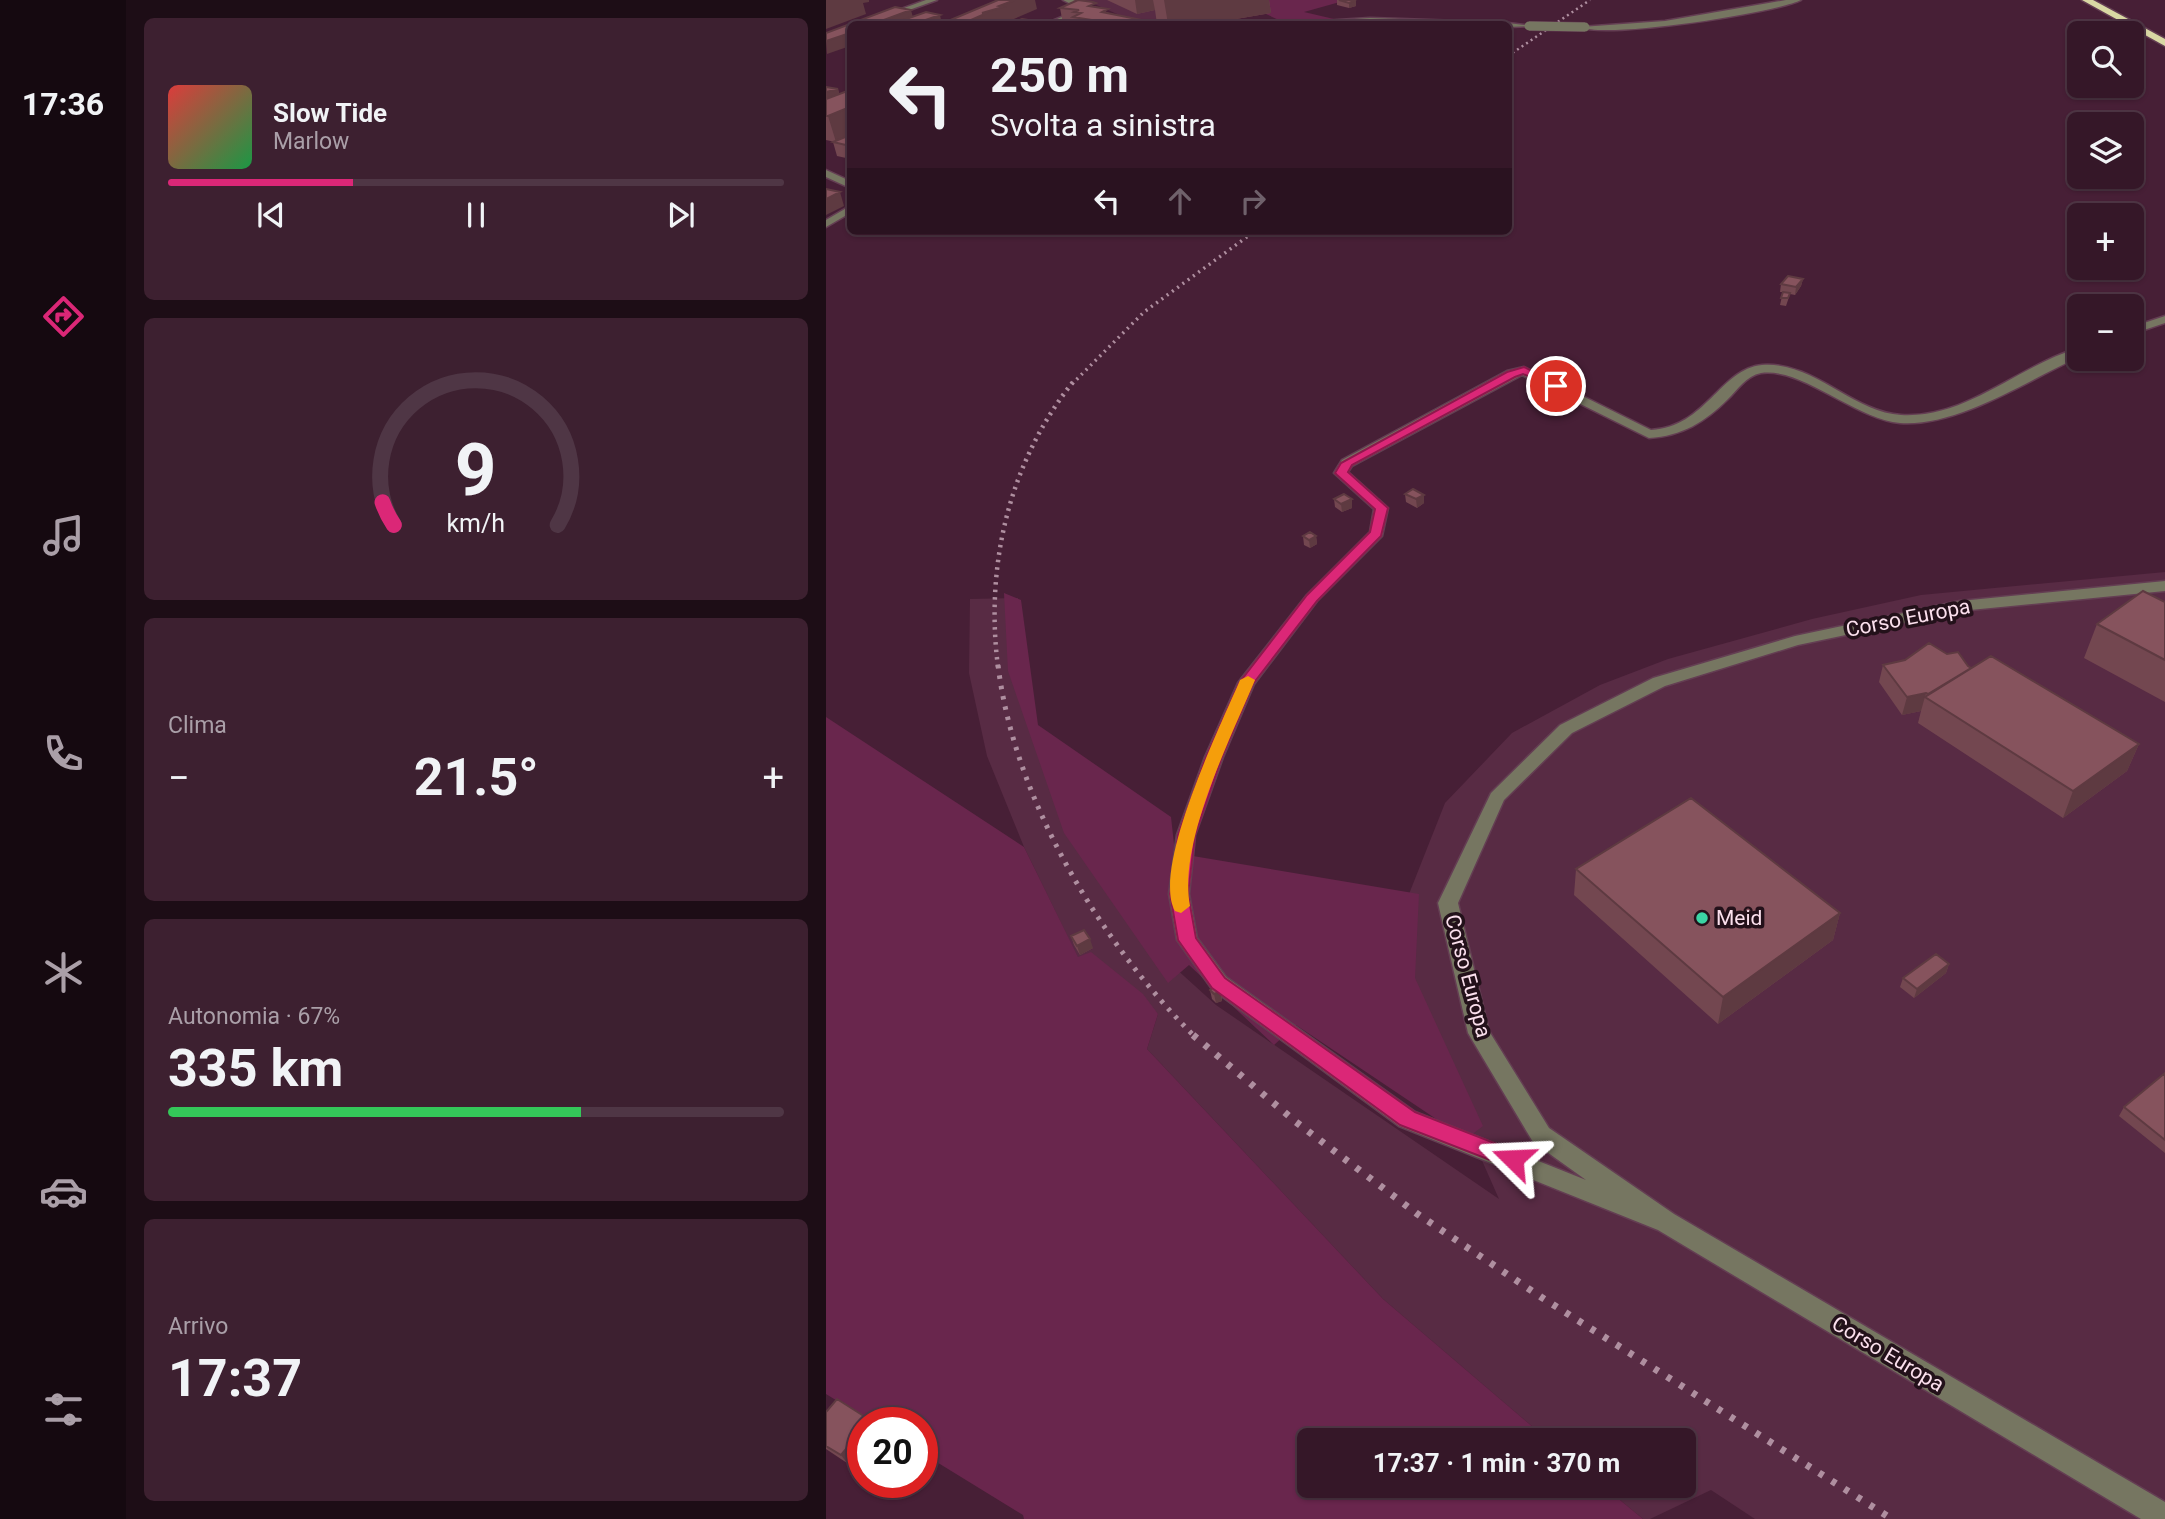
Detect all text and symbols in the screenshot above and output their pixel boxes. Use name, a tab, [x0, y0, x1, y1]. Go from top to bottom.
map controls	[2067, 21, 2144, 371]
button: search	[2067, 21, 2144, 98]
text: 250 m	[990, 47, 1129, 104]
icon: left	[875, 49, 966, 140]
text: 17:36	[22, 85, 104, 123]
text: Slow Tide	[273, 98, 387, 128]
text: Svolta a sinistra	[990, 106, 1216, 144]
button: layers	[2067, 112, 2144, 189]
text: Marlow	[273, 128, 349, 155]
icon: left	[1088, 182, 1126, 220]
icon: ahead	[1161, 182, 1199, 220]
icon: right	[1234, 182, 1272, 220]
icon: previous	[252, 196, 290, 234]
icon: pause	[457, 196, 495, 234]
icon: next	[662, 196, 700, 234]
button: +	[2067, 203, 2144, 280]
icon: directions	[39, 292, 88, 341]
button: −	[2067, 294, 2144, 371]
pin	[1526, 356, 1586, 416]
icon: arrive	[1537, 367, 1575, 405]
text: 9	[455, 428, 497, 514]
text: km/h	[447, 509, 505, 538]
icon: music	[39, 511, 88, 560]
street label: Corso Europa	[1844, 594, 1972, 642]
text: Clima	[168, 712, 227, 739]
icon: phone	[39, 729, 88, 778]
text: 21.5°	[414, 747, 539, 808]
text: −	[168, 756, 190, 800]
text: +	[762, 756, 784, 800]
place label: Meid	[1716, 906, 1762, 930]
marker: Meid	[1694, 910, 1710, 926]
street label: Corso Europa	[1440, 912, 1496, 1040]
icon: climate	[39, 948, 88, 997]
text: Autonomia · 67%	[168, 1003, 340, 1030]
text: 335 km	[168, 1038, 343, 1099]
position arrow	[1476, 1122, 1550, 1196]
icon: car	[39, 1167, 88, 1216]
street label: Corso Europa	[1828, 1311, 1948, 1397]
text: Arrivo	[168, 1313, 228, 1340]
text: 17:37	[168, 1348, 302, 1409]
icon: filters	[39, 1385, 88, 1434]
speed limit sign: 20	[847, 1407, 938, 1498]
text: 17:37 · 1 min · 370 m	[1373, 1448, 1620, 1478]

